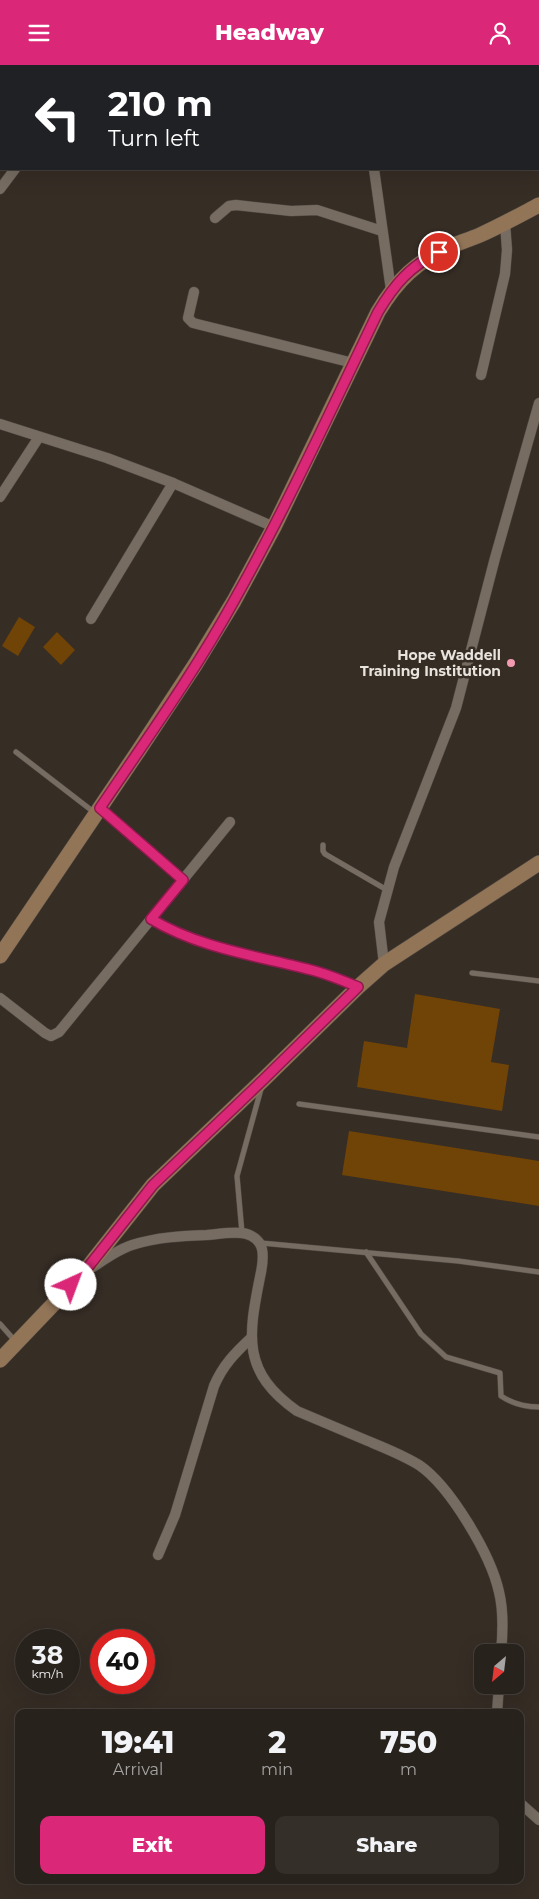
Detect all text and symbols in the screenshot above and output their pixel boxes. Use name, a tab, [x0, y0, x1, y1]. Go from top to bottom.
icon: menu	[25, 19, 53, 47]
text: Headway	[215, 19, 324, 46]
icon: person	[486, 19, 514, 47]
text: 210 m	[108, 82, 213, 125]
icon: left	[25, 85, 90, 150]
text: Turn left	[108, 125, 200, 152]
pin	[418, 231, 460, 273]
icon: arrive	[425, 238, 453, 266]
place label: Hope Waddell Training Institution	[360, 646, 501, 680]
marker: Hope Waddell Training Institution	[505, 657, 517, 669]
position arrow	[44, 1258, 96, 1310]
speed limit sign: 40	[90, 1629, 155, 1694]
text: 38	[32, 1640, 63, 1670]
north arrow	[474, 1644, 524, 1694]
map controls	[474, 1644, 524, 1694]
text: km/h	[31, 1666, 64, 1681]
text: 19:41	[102, 1724, 174, 1761]
text: 2	[268, 1724, 286, 1761]
text: 750	[380, 1724, 437, 1761]
text: Arrival	[113, 1760, 163, 1779]
text: min	[261, 1760, 293, 1779]
text: m	[400, 1760, 417, 1779]
button: Exit	[40, 1816, 265, 1874]
button: Share	[275, 1816, 499, 1874]

